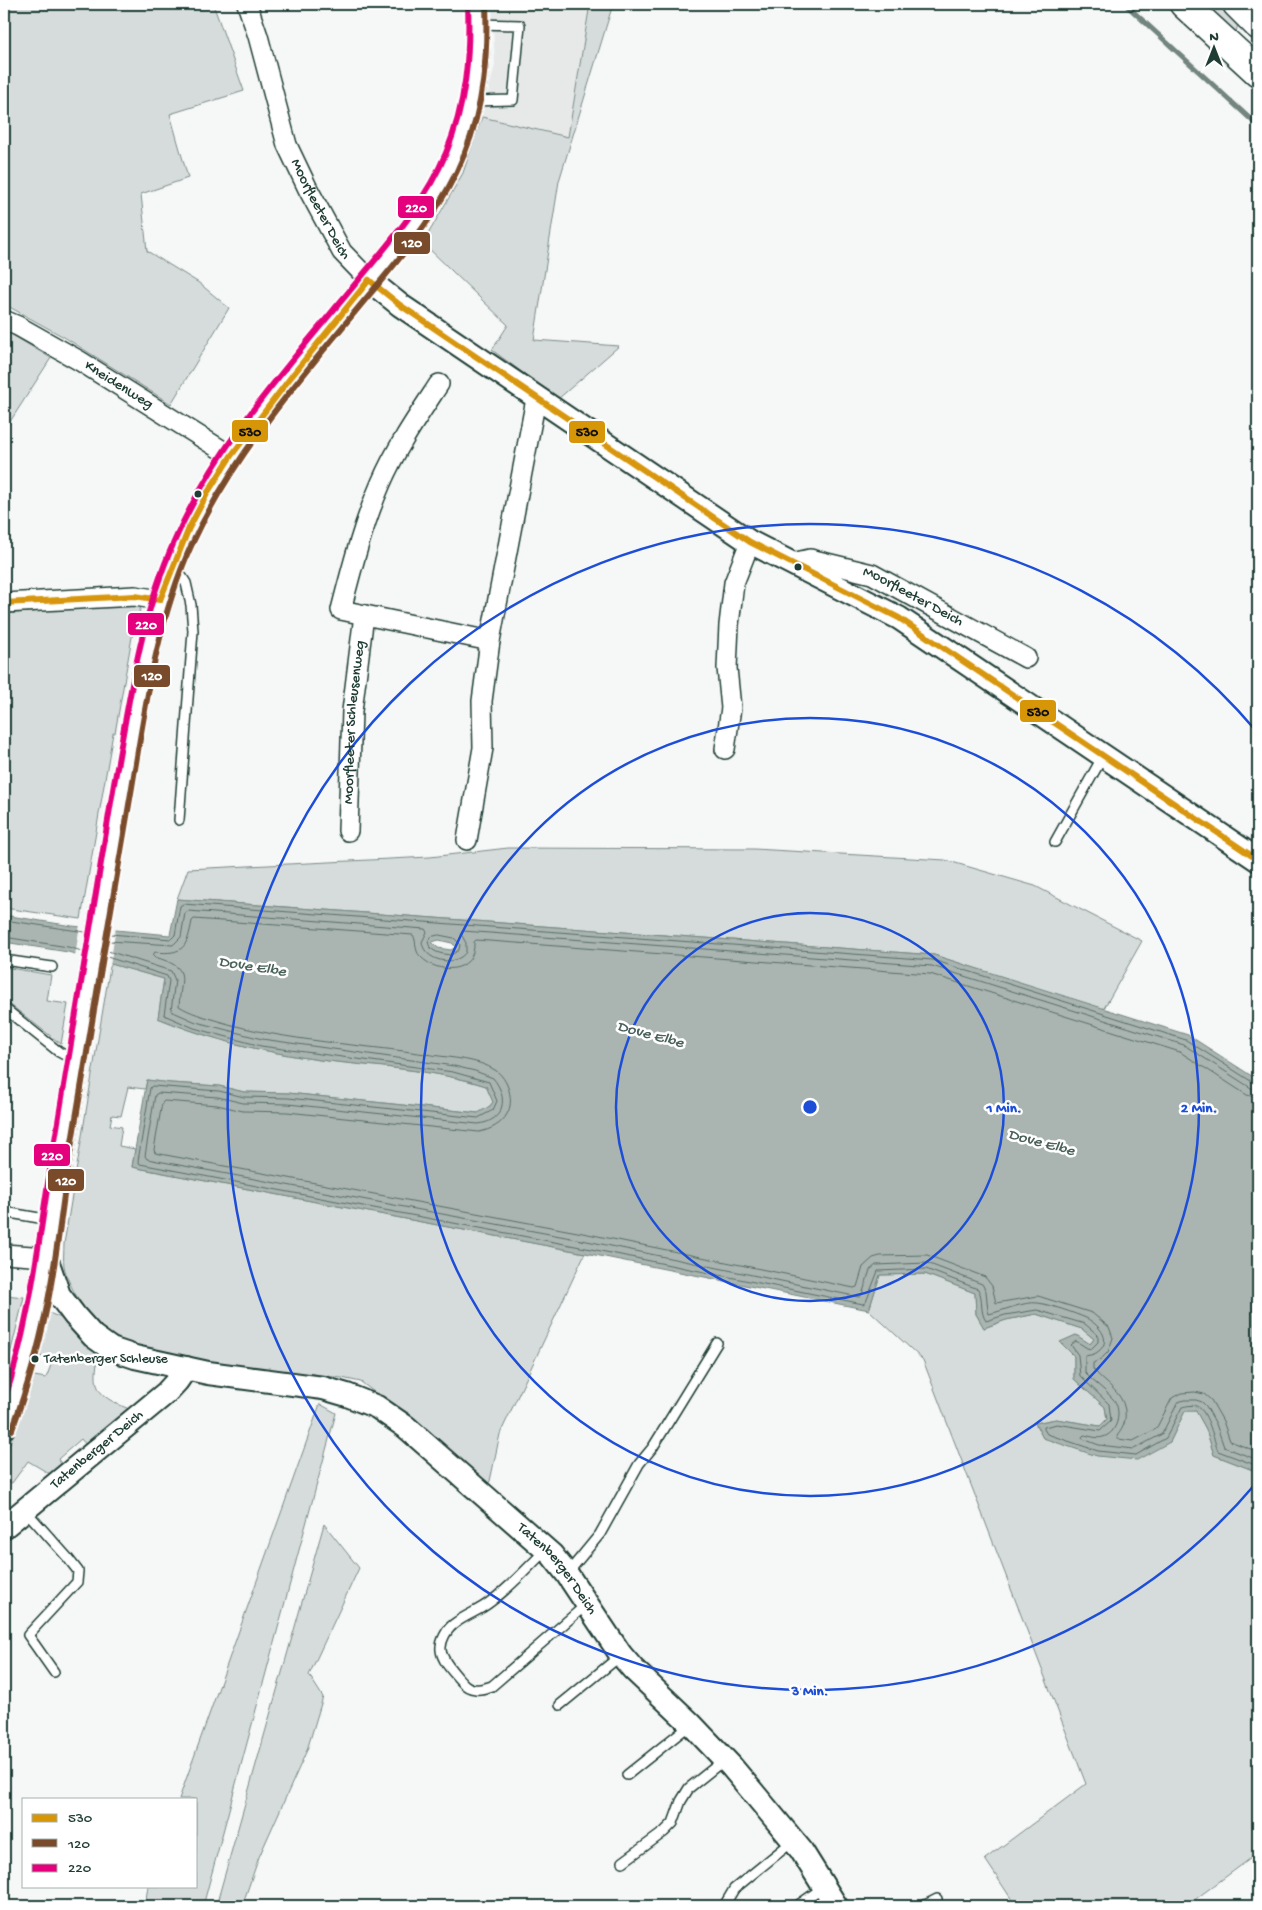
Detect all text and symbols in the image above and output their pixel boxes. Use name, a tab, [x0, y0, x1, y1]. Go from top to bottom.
north arrow	[1190, 22, 1240, 72]
text: N	[1209, 29, 1219, 46]
street label: Moorfleeter Deich	[286, 156, 354, 264]
line badge: 220	[397, 195, 435, 219]
text: 220	[405, 201, 427, 218]
line badge: 120	[393, 231, 431, 255]
text: 120	[401, 236, 422, 253]
street label: Kneidenweg	[81, 357, 156, 414]
line badge: 530	[231, 419, 269, 443]
line badge: 530	[568, 420, 606, 444]
text: 530	[239, 425, 261, 442]
text: 530	[576, 425, 598, 442]
unlabelled marker	[193, 489, 203, 499]
unlabelled marker	[793, 562, 803, 572]
street label: Moorfleeter Deich	[861, 563, 966, 631]
line badge: 220	[127, 612, 165, 636]
text: 220	[135, 618, 157, 635]
street label: Moorfleeter Schleusenweg	[340, 639, 370, 804]
line badge: 120	[133, 664, 171, 688]
text: 120	[141, 669, 162, 686]
line badge: 530	[1019, 699, 1057, 723]
text: 530	[1027, 705, 1049, 722]
water label: Dove Elbe	[217, 953, 288, 983]
water label: Dove Elbe	[615, 1018, 686, 1054]
centre of rings	[801, 1098, 819, 1116]
text: 1 Min.	[985, 1100, 1022, 1118]
text: 2 Min.	[1181, 1100, 1217, 1118]
water label: Dove Elbe	[1006, 1126, 1077, 1162]
line badge: 220	[33, 1143, 71, 1167]
text: 220	[41, 1149, 63, 1166]
line badge: 120	[47, 1168, 85, 1192]
text: 120	[55, 1174, 76, 1191]
place label: Tatenberger Schleuse	[43, 1351, 169, 1368]
marker: Tatenberger Schleuse	[30, 1354, 40, 1364]
street label: Tatenberger Deich	[46, 1406, 147, 1494]
street label: Tatenberger Deich	[512, 1519, 601, 1618]
text: 3 Min.	[791, 1683, 828, 1701]
legend	[22, 1798, 198, 1888]
text: 530	[68, 1810, 93, 1828]
text: 120	[67, 1836, 90, 1854]
text: 220	[68, 1860, 92, 1878]

